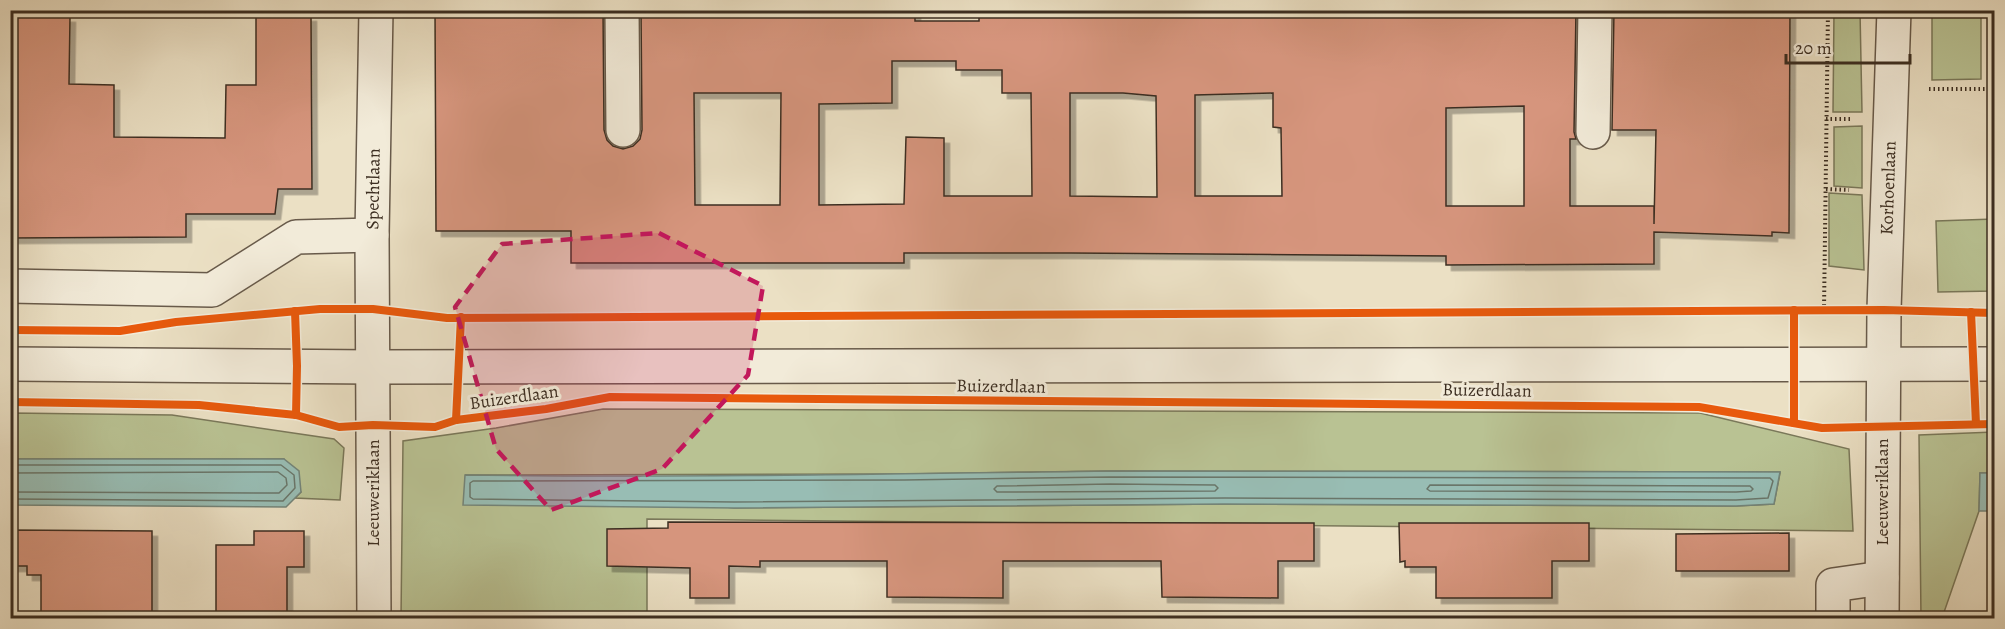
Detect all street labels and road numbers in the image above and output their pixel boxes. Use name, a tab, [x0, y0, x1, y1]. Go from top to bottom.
street label: Korhoenlaan	[1874, 140, 1902, 235]
street label: Spechtlaan	[360, 148, 386, 230]
street label: Buizerdlaan	[956, 373, 1046, 399]
street label: Buizerdlaan	[1442, 377, 1532, 403]
street label: Buizerdlaan	[468, 379, 560, 415]
street label: Leeuweriklaan	[1870, 438, 1894, 546]
street label: Leeuweriklaan	[361, 439, 385, 547]

